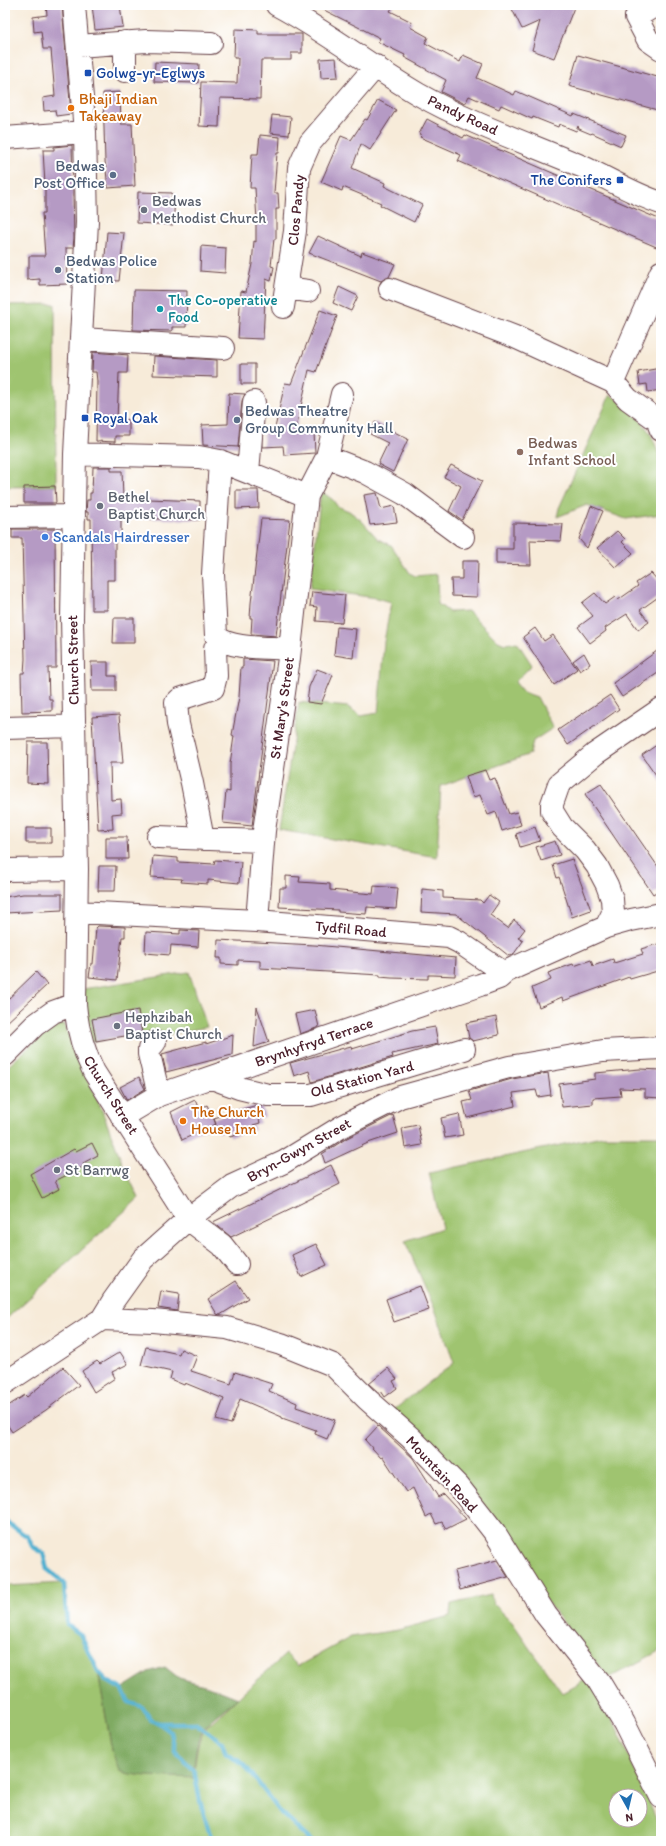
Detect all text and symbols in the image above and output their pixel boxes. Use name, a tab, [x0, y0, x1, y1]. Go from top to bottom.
place label: Golwg-yr-Eglwys	[96, 64, 205, 82]
marker: Golwg-yr-Eglwys	[83, 68, 93, 78]
place label: Bhaji Indian Takeaway	[79, 90, 158, 125]
street label: Pandy Road	[425, 91, 502, 139]
marker: Bhaji Indian Takeaway	[66, 103, 76, 113]
place label: Bedwas Post Office	[34, 157, 105, 192]
marker: Bedwas Post Office	[108, 170, 118, 180]
place label: The Conifers	[530, 171, 612, 189]
street label: Clos Pandy	[284, 174, 308, 246]
marker: The Conifers	[615, 175, 625, 185]
place label: Bedwas Methodist Church	[152, 192, 266, 227]
marker: Bedwas Methodist Church	[139, 205, 149, 215]
place label: Bedwas Police Station	[66, 252, 157, 287]
marker: Bedwas Police Station	[53, 265, 63, 275]
place label: The Co-operative Food	[168, 291, 278, 326]
marker: The Co-operative Food	[155, 304, 165, 314]
place label: Bedwas Theatre Group Community Hall	[245, 402, 394, 437]
place label: Royal Oak	[93, 409, 158, 427]
marker: Royal Oak	[80, 413, 90, 423]
marker: Bedwas Theatre Group Community Hall	[232, 415, 242, 425]
place label: Bedwas Infant School	[528, 434, 617, 469]
marker: Bedwas Infant School	[515, 447, 525, 457]
place label: Bethel Baptist Church	[108, 488, 205, 523]
marker: Bethel Baptist Church	[95, 501, 105, 511]
place label: Scandals Hairdresser	[53, 528, 190, 546]
marker: Scandals Hairdresser	[40, 532, 50, 542]
street label: Church Street	[63, 614, 83, 705]
street label: St Mary's Street	[266, 655, 298, 760]
street label: Tydfil Road	[314, 917, 388, 941]
place label: Hephzibah Baptist Church	[125, 1008, 222, 1043]
street label: Brynhyfryd Terrace	[253, 1013, 375, 1071]
marker: Hephzibah Baptist Church	[112, 1021, 122, 1031]
street label: Church Street	[80, 1052, 143, 1138]
street label: Old Station Yard	[308, 1056, 416, 1101]
place label: The Church House Inn	[191, 1103, 265, 1138]
street label: Bryn-Gwyn Street	[244, 1114, 355, 1186]
marker: The Church House Inn	[178, 1116, 188, 1126]
place label: St Barrwg	[65, 1161, 130, 1179]
marker: St Barrwg	[52, 1165, 62, 1175]
street label: Mountain Road	[402, 1432, 482, 1516]
north arrow	[608, 1788, 648, 1828]
text: N	[625, 1810, 634, 1824]

